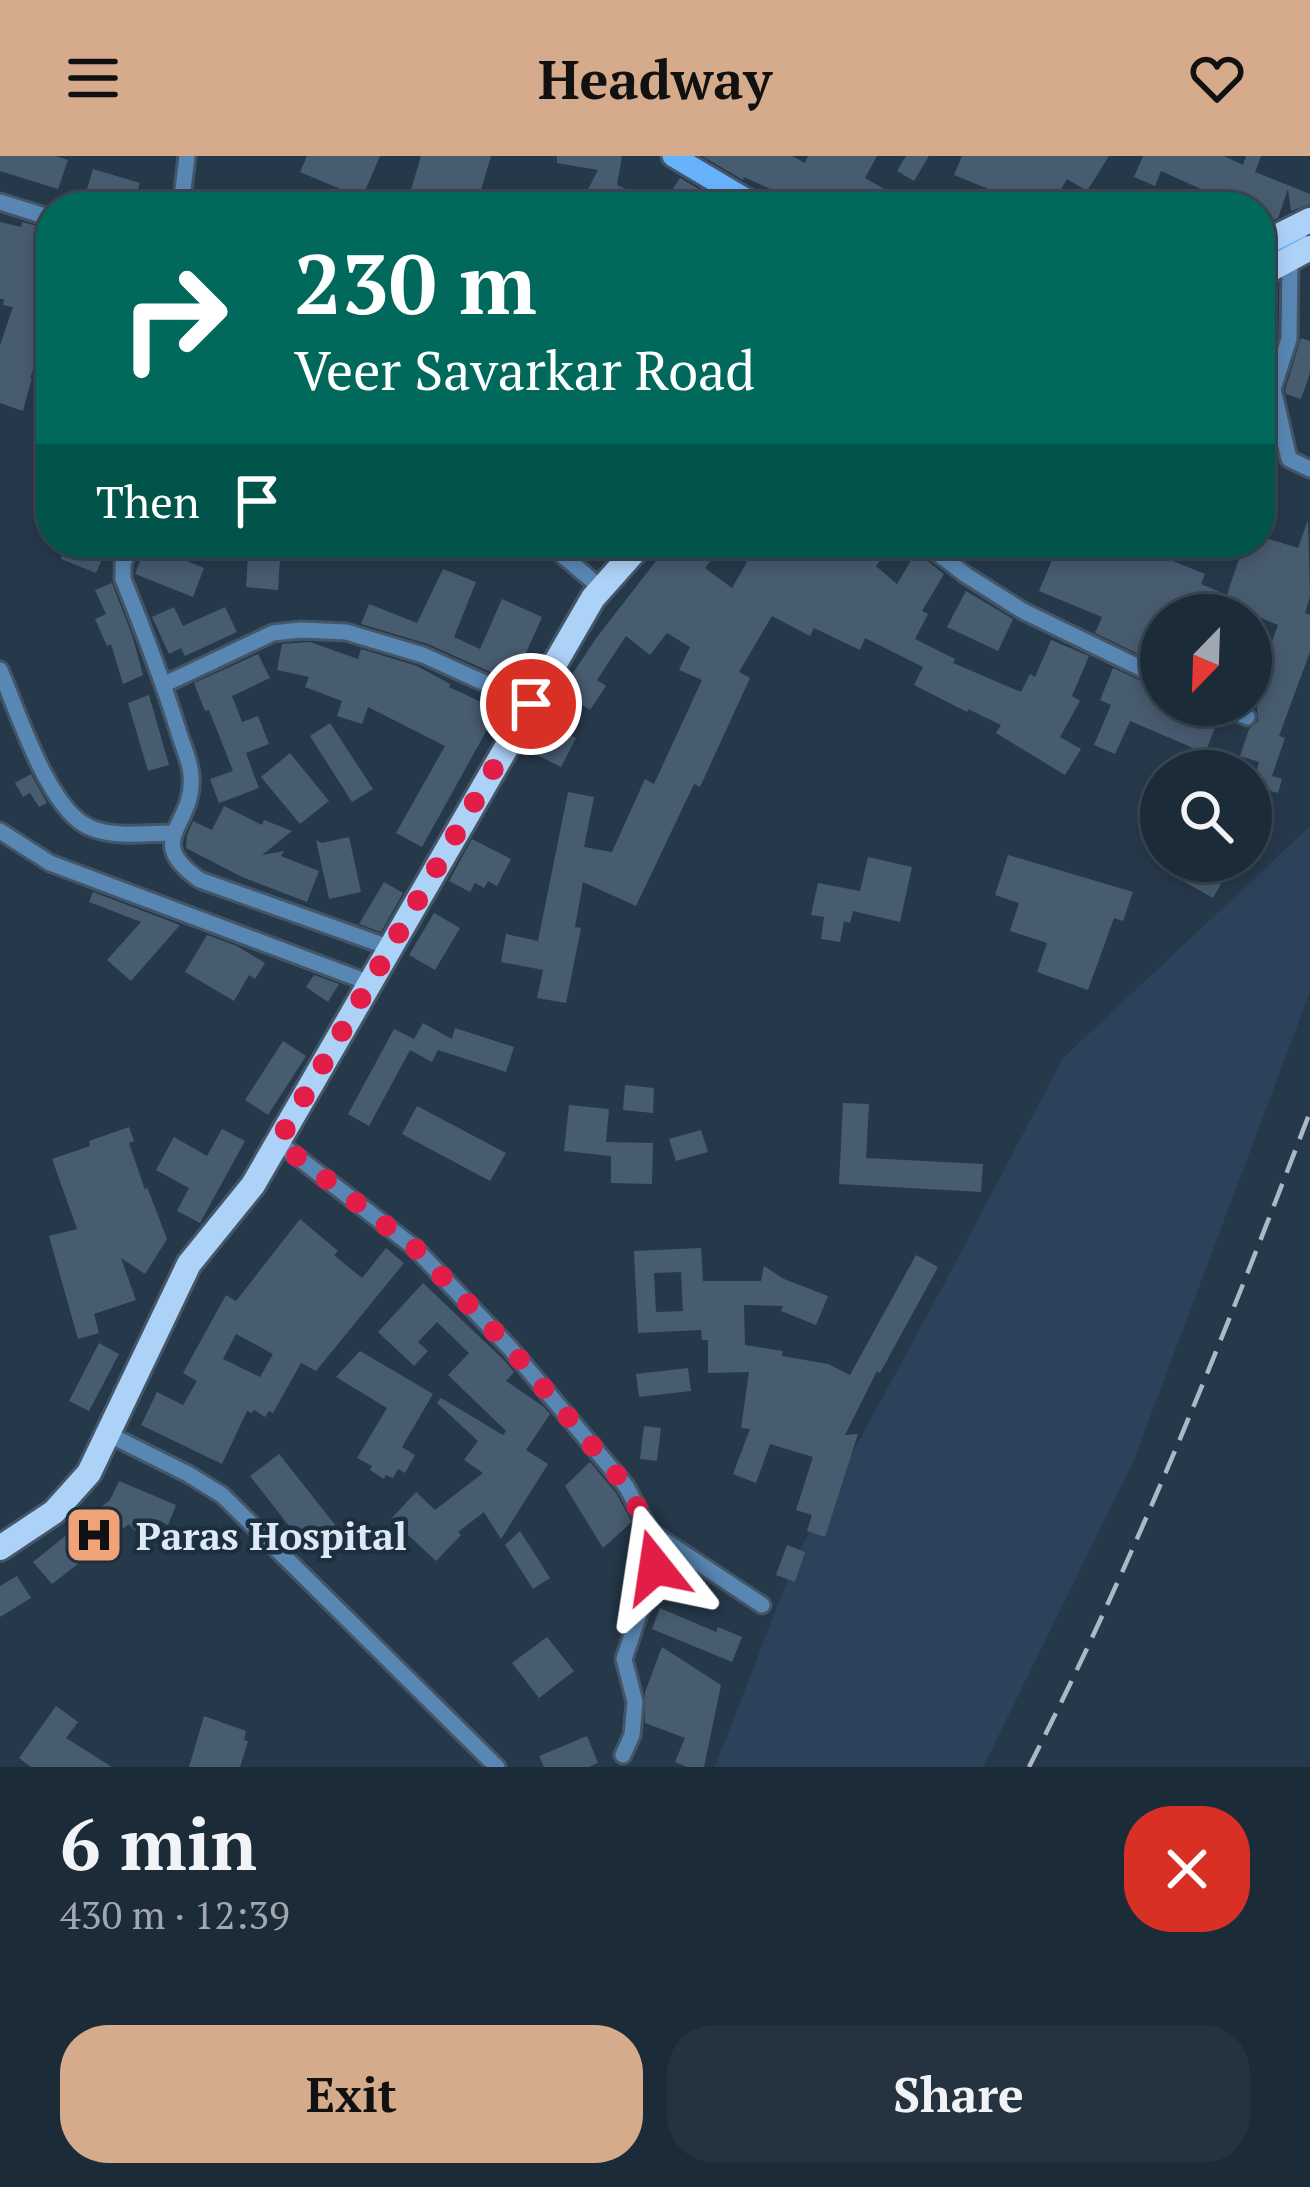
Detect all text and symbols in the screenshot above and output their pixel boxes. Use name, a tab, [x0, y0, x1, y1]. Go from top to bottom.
text: Headway	[538, 43, 772, 114]
icon: menu	[60, 45, 126, 111]
icon: heart	[1184, 45, 1250, 111]
text: 230 m	[294, 227, 537, 338]
icon: right	[96, 240, 252, 396]
text: Veer Savarkar Road	[294, 334, 755, 405]
icon: arrive	[224, 468, 290, 534]
text: Then	[96, 471, 200, 531]
north arrow	[1140, 594, 1272, 726]
map controls	[1140, 594, 1272, 882]
pin	[480, 653, 582, 755]
icon: arrive	[498, 671, 564, 737]
button: search	[1140, 750, 1272, 882]
hospital icon: Paras Hospital	[63, 1504, 125, 1566]
position arrow	[592, 1504, 718, 1630]
place label: Paras Hospital	[136, 1509, 407, 1561]
text: 6 min	[60, 1795, 257, 1891]
button: close	[1124, 1806, 1250, 1932]
text: 430 m · 12:39	[60, 1888, 290, 1940]
button: Exit	[60, 2025, 643, 2163]
button: Share	[667, 2025, 1250, 2163]

